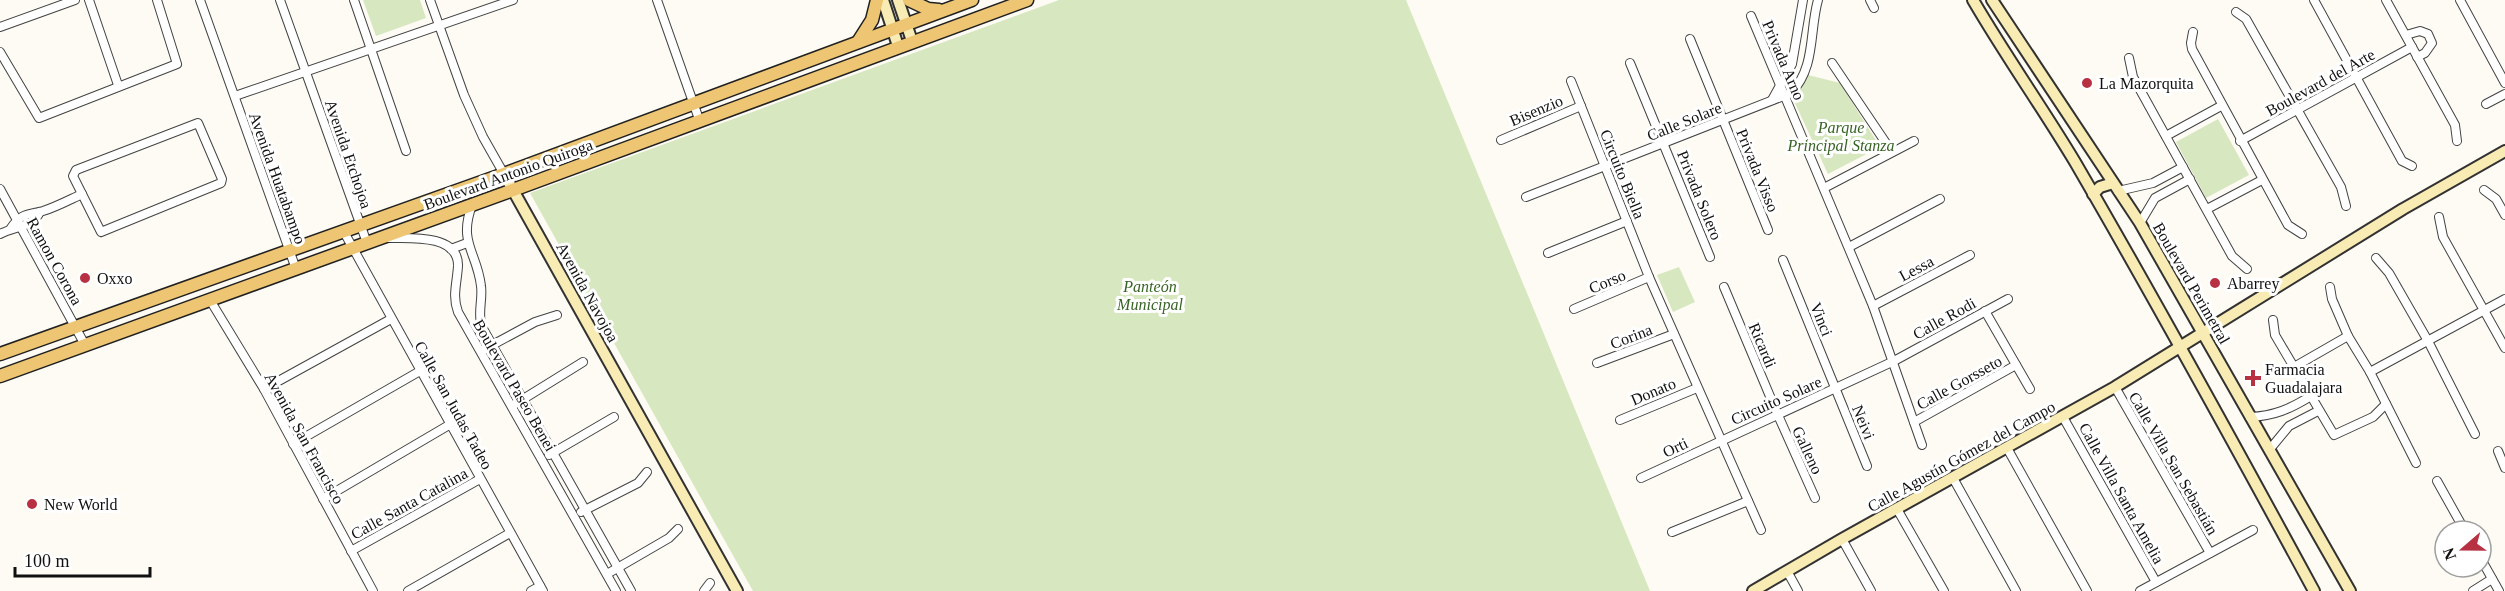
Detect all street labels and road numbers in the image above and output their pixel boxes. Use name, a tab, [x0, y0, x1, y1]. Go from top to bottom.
street label: Privada Arno	[1759, 18, 1808, 103]
street label: Boulevard del Arte	[2263, 45, 2378, 119]
street label: Bisenzio	[1507, 92, 1565, 129]
street label: Avenida Etchojoa	[321, 98, 375, 211]
street label: Calle Solare	[1645, 99, 1724, 144]
street label: Avenida Huatabampo	[245, 110, 309, 247]
street label: Privada Visso	[1733, 126, 1782, 214]
street label: Circuito Biella	[1597, 127, 1648, 221]
street label: Boulevard Antonio Quiroga	[421, 136, 595, 214]
street label: Privada Solero	[1674, 148, 1725, 242]
street label: Ramon Corona	[24, 215, 86, 308]
street label: Boulevard Perimetral	[2150, 220, 2234, 347]
street label: Avenida Navojoa	[552, 239, 622, 345]
street label: Lessa	[1896, 252, 1936, 284]
street label: Corso	[1586, 266, 1628, 297]
street label: Calle Rodi	[1910, 294, 1979, 343]
street label: Vinci	[1807, 300, 1836, 339]
street label: Boulevard Paseo Benei	[470, 316, 560, 455]
street label: Ricardi	[1746, 320, 1780, 371]
street label: Corina	[1608, 321, 1655, 352]
street label: Calle San Judas Tadeo	[411, 338, 496, 472]
street label: Calle Gorsseto	[1914, 352, 2005, 413]
street label: Avenida San Francisco	[261, 370, 348, 507]
street label: Circuito Solare	[1728, 373, 1824, 428]
street label: Donato	[1628, 374, 1678, 408]
street label: Calle Villa San Sebastián	[2126, 389, 2221, 538]
street label: Calle Agustín Gómez del Campo	[1865, 398, 2058, 516]
street label: Neivi	[1849, 403, 1878, 442]
street label: Calle Villa Santa Amelia	[2076, 420, 2167, 567]
street label: Galleno	[1789, 424, 1826, 477]
street label: Orti	[1660, 434, 1691, 461]
street label: Calle Santa Catalina	[348, 464, 470, 543]

